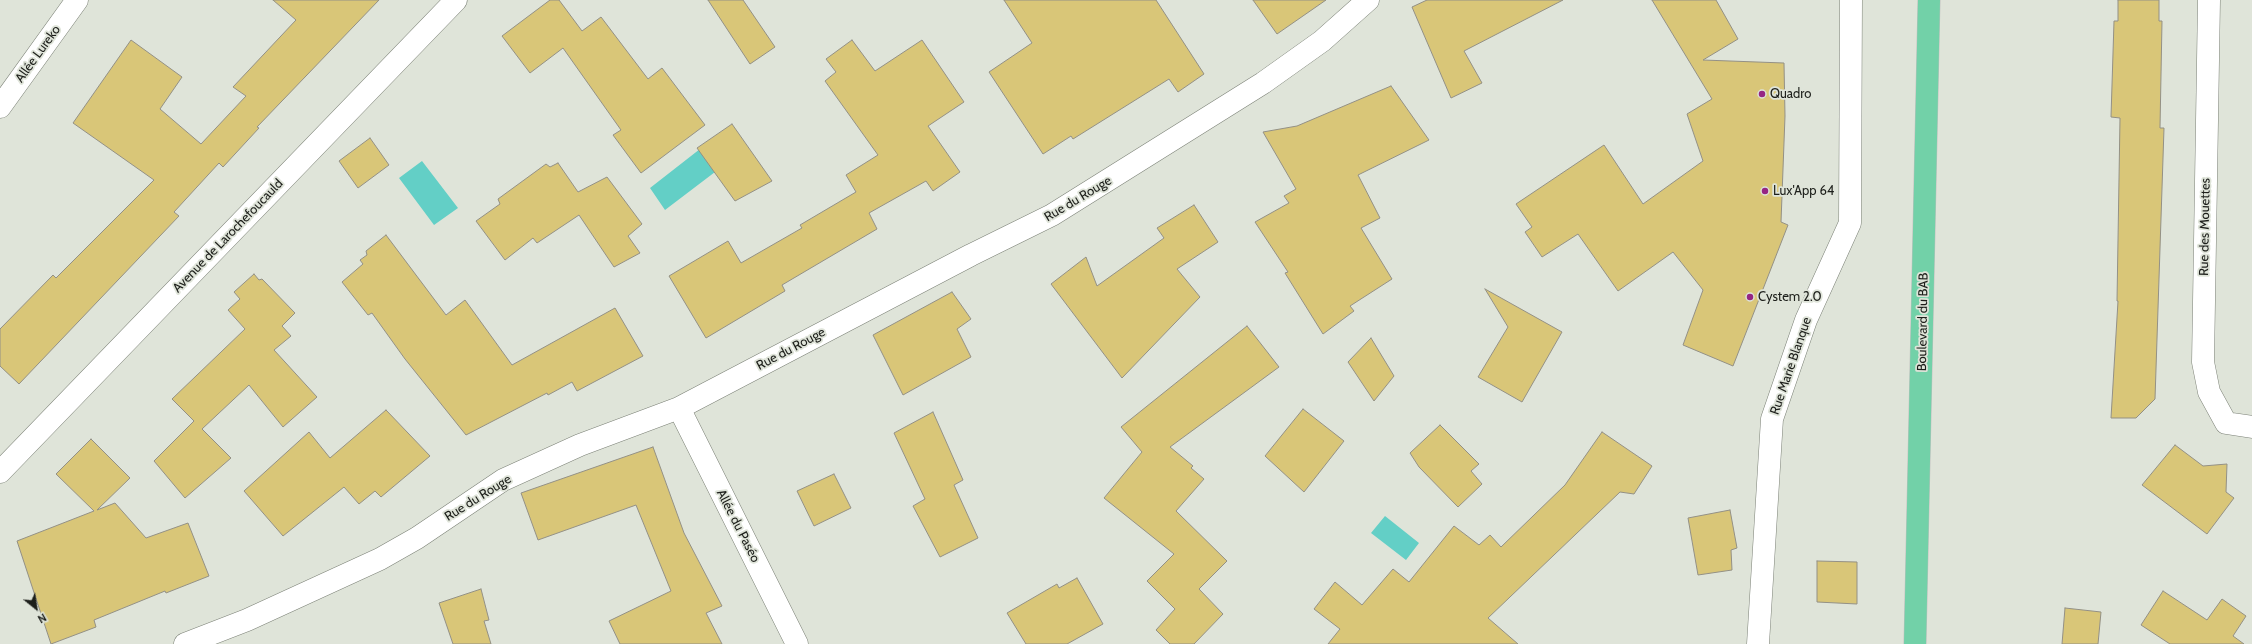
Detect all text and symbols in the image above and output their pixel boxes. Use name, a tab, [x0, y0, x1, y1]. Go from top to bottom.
street label: Allée Lureko	[12, 22, 64, 86]
place label: Quadro	[1770, 86, 1811, 102]
marker: Quadro	[1757, 89, 1767, 99]
street label: Rue du Rouge	[1042, 173, 1114, 225]
street label: Avenue de Larochefoucauld	[170, 176, 286, 296]
street label: Rue des Mouettes	[2196, 178, 2214, 276]
place label: Lux'App 64	[1773, 183, 1834, 199]
marker: Lux'App 64	[1760, 186, 1770, 196]
street label: Boulevard du BAB	[1914, 273, 1932, 371]
place label: Cystem 2.0	[1758, 289, 1821, 305]
marker: Cystem 2.0	[1745, 292, 1755, 302]
street label: Rue Marie Blanque	[1767, 315, 1815, 417]
street label: Rue du Rouge	[754, 324, 828, 374]
street label: Rue du Rouge	[442, 471, 514, 525]
street label: Allée du Paséo	[713, 487, 763, 565]
north arrow	[16, 588, 56, 628]
text: N	[35, 610, 49, 626]

